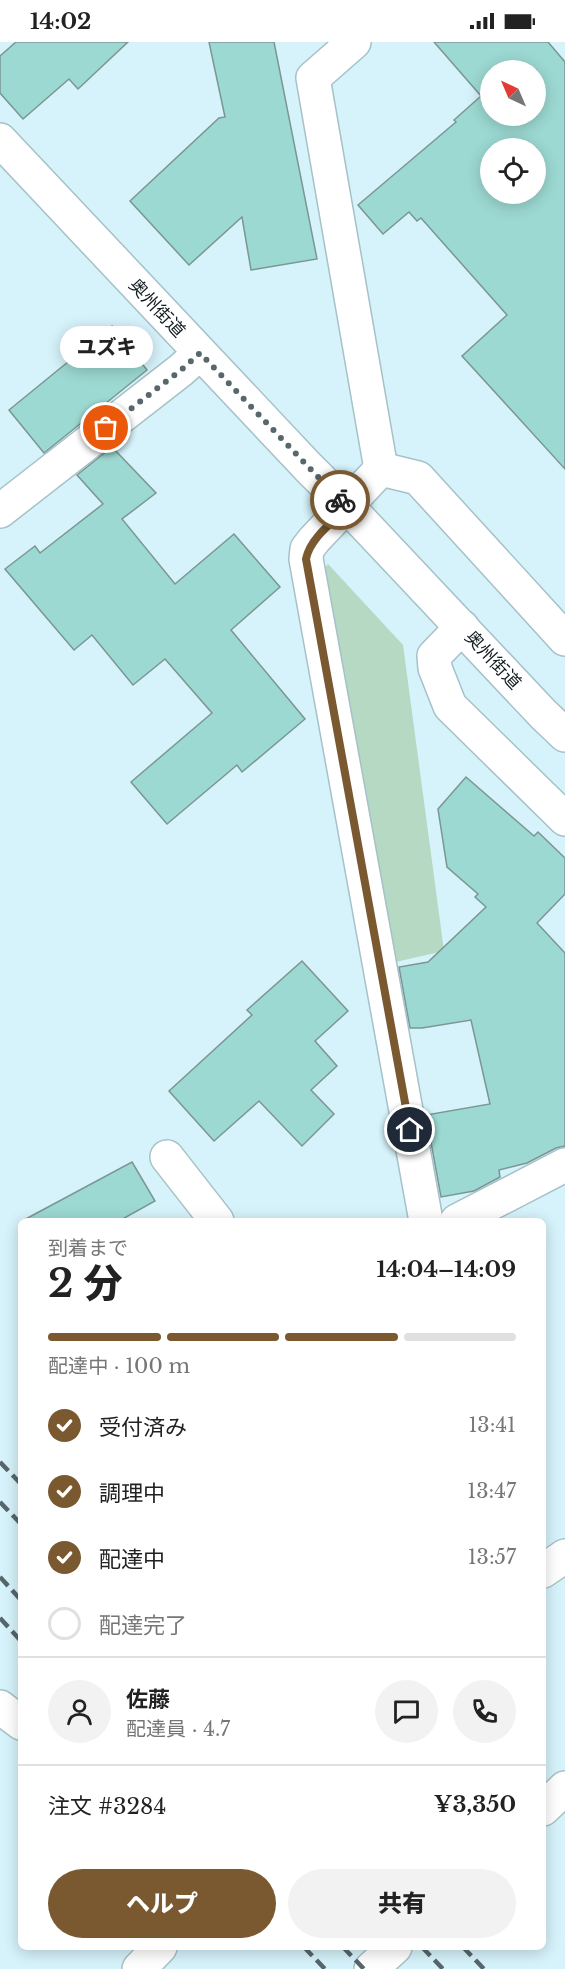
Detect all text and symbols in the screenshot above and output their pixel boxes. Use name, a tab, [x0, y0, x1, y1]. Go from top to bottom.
text: 14:02	[30, 8, 91, 35]
north arrow	[480, 60, 546, 126]
map controls	[480, 60, 546, 204]
button: locate	[480, 138, 546, 204]
street label: 奥州街道	[124, 274, 190, 342]
callout: ユズキ	[60, 326, 152, 368]
text: ユズキ	[77, 335, 137, 359]
pin	[80, 402, 131, 453]
icon: bag	[89, 411, 122, 444]
courier	[310, 470, 370, 530]
icon: bike	[324, 484, 357, 517]
street label: 奥州街道	[460, 626, 526, 694]
pin	[384, 1104, 435, 1155]
icon: home	[393, 1113, 426, 1146]
text: 到着まで	[48, 1236, 128, 1260]
text: 14:04–14:09	[376, 1256, 516, 1283]
text: 2 分	[48, 1259, 123, 1308]
text: 配達中 · 100 m	[48, 1354, 190, 1378]
icon: check	[48, 1409, 81, 1442]
text: 13:41	[468, 1413, 516, 1437]
text: 受付済み	[99, 1414, 187, 1441]
icon: check	[48, 1475, 81, 1508]
text: 13:47	[467, 1479, 516, 1503]
text: 調理中	[99, 1480, 165, 1507]
icon: check	[48, 1541, 81, 1574]
text: 13:57	[468, 1545, 516, 1569]
text: 配達中	[99, 1546, 165, 1573]
text: 配達完了	[99, 1612, 187, 1639]
button: person	[48, 1680, 111, 1743]
button: chat	[375, 1680, 438, 1743]
button: phone	[453, 1680, 516, 1743]
text: 佐藤	[126, 1686, 170, 1713]
text: 配達員 · 4.7	[126, 1717, 230, 1741]
text: ¥3,350	[434, 1791, 516, 1818]
text: 注文 #3284	[48, 1793, 166, 1820]
button: ヘルプ	[48, 1869, 276, 1938]
button: 共有	[288, 1869, 516, 1938]

